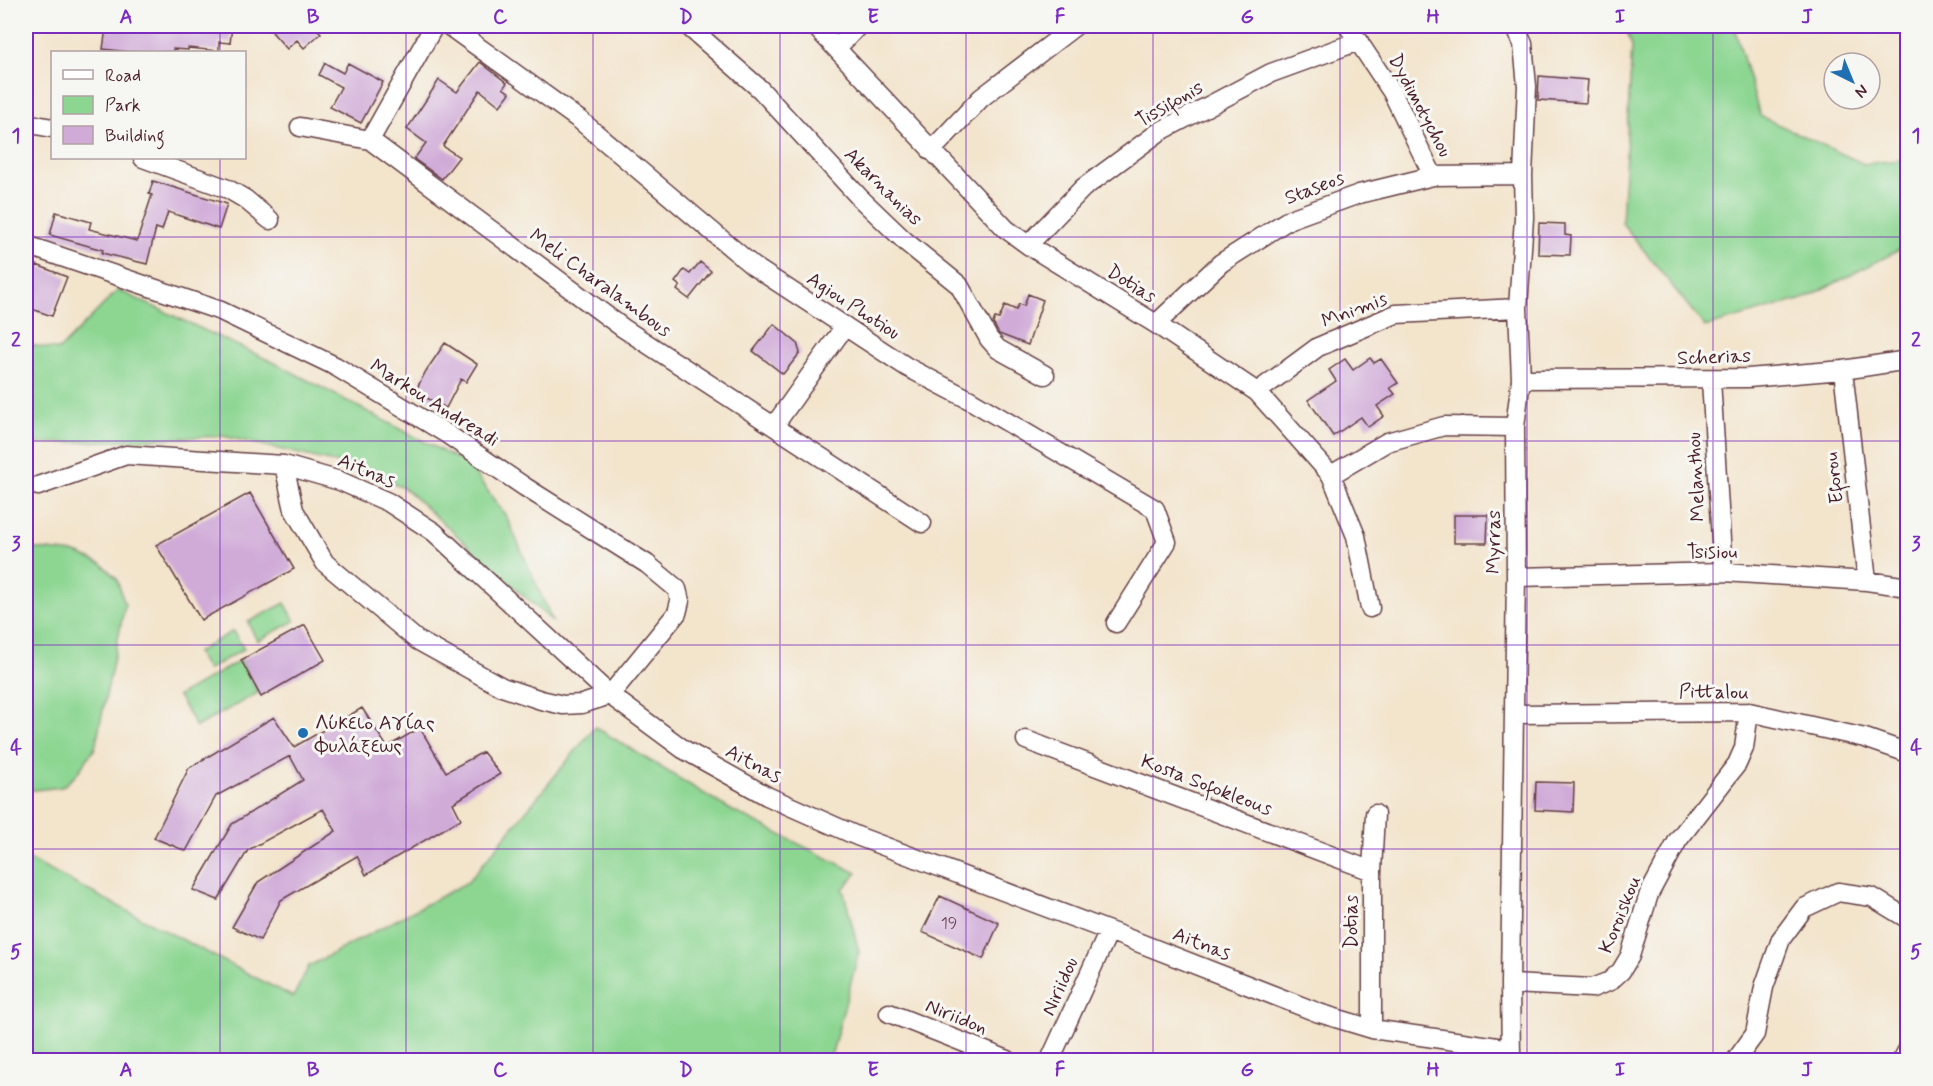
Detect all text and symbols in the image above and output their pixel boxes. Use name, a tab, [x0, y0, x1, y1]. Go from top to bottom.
text: A	[119, 4, 133, 31]
text: B	[307, 4, 320, 31]
text: C	[493, 4, 508, 31]
text: D	[679, 4, 693, 31]
text: E	[867, 4, 879, 31]
text: F	[1055, 4, 1066, 31]
text: G	[1240, 4, 1254, 31]
text: H	[1426, 4, 1440, 31]
text: I	[1615, 4, 1625, 31]
text: J	[1801, 4, 1813, 31]
street label: Dydimotychou	[1381, 49, 1458, 162]
legend	[51, 51, 246, 159]
north arrow	[1822, 51, 1882, 111]
text: Road	[105, 64, 141, 88]
street label: Tissifonis	[1131, 74, 1209, 136]
text: N	[1850, 80, 1872, 102]
text: Park	[105, 94, 141, 118]
text: 1	[12, 123, 20, 150]
text: 1	[1912, 123, 1920, 150]
text: Building	[105, 124, 165, 150]
street label: Akarnanias	[838, 142, 928, 232]
street label: Staseos	[1281, 165, 1348, 212]
street label: Meli Charalambous	[524, 223, 677, 344]
street label: Dotias	[1101, 259, 1161, 310]
street label: Agiou Photiou	[801, 266, 905, 347]
street label: Mnimis	[1318, 285, 1392, 335]
text: 2	[11, 327, 21, 354]
text: 2	[1911, 327, 1921, 354]
street label: Scherias	[1677, 343, 1752, 372]
street label: Markou Andreadi	[365, 353, 504, 454]
street label: Melanthou	[1681, 431, 1712, 523]
street label: Aitnas	[333, 447, 399, 496]
street label: Eforou	[1818, 450, 1853, 505]
street label: Myrras	[1481, 510, 1508, 574]
text: 3	[11, 531, 21, 558]
text: 3	[1911, 531, 1921, 558]
street label: Tsisiou	[1687, 539, 1737, 566]
street label: Pittalou	[1679, 678, 1749, 707]
place label: Λύκειο Αγίας Φυλάξεως	[314, 710, 435, 760]
marker: Λύκειο Αγίας Φυλάξεως	[296, 726, 310, 740]
text: 4	[10, 735, 22, 762]
text: 4	[1910, 735, 1922, 762]
street label: Aitnas	[720, 738, 786, 790]
street label: Kosta Sofokleous	[1136, 748, 1276, 825]
street label: Koroiskou	[1593, 872, 1648, 958]
street label: Dotias	[1338, 895, 1365, 949]
house number: 19	[941, 913, 957, 934]
street label: Aitnas	[1169, 921, 1234, 968]
text: 5	[10, 939, 22, 966]
text: 5	[1910, 939, 1922, 966]
street label: Niriidou	[1035, 953, 1085, 1020]
street label: Niriidon	[921, 993, 992, 1042]
text: A	[119, 1057, 133, 1084]
text: B	[307, 1057, 320, 1084]
text: C	[493, 1057, 508, 1084]
text: D	[679, 1057, 693, 1084]
text: E	[867, 1057, 879, 1084]
text: F	[1055, 1057, 1066, 1084]
text: G	[1240, 1057, 1254, 1084]
text: H	[1426, 1057, 1440, 1084]
text: I	[1615, 1057, 1625, 1084]
text: J	[1801, 1057, 1813, 1084]

